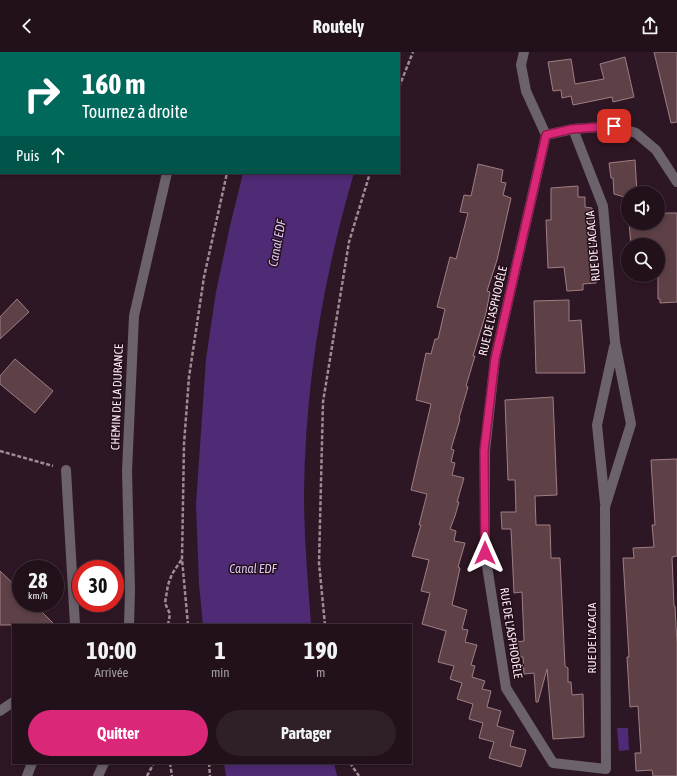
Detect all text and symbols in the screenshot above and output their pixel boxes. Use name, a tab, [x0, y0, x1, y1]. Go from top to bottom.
icon: back	[16, 15, 38, 37]
icon: share	[639, 15, 661, 37]
text: Routely	[313, 16, 364, 37]
icon: right	[16, 68, 68, 120]
text: 160 m	[82, 68, 145, 100]
text: Tournez à droite	[82, 101, 188, 122]
pin	[597, 109, 631, 143]
icon: arrive	[603, 115, 625, 137]
icon: ahead	[47, 144, 69, 166]
text: Puis	[16, 147, 39, 164]
map controls	[621, 186, 665, 282]
button: sound	[621, 186, 665, 230]
street label: RUE DE L'ACACIA	[583, 210, 603, 282]
water label: Canal EDF	[265, 217, 289, 268]
button: search	[621, 238, 665, 282]
street label: RUE DE L'ASPHODÈLE	[476, 265, 510, 357]
street label: CHEMIN DE LA DURANCE	[108, 344, 126, 450]
position arrow	[464, 532, 506, 574]
speed limit sign: 30	[72, 560, 124, 612]
water label: Canal EDF	[229, 561, 278, 576]
text: 28	[29, 569, 47, 592]
street label: RUE DE L'ASPHODÈLE	[497, 587, 525, 679]
text: km/h	[28, 590, 48, 601]
street label: RUE DE L'ACACIA	[585, 602, 599, 673]
text: 10:00	[86, 637, 137, 664]
text: 1	[215, 637, 226, 664]
text: 190	[304, 637, 338, 664]
text: Arrivée	[94, 665, 128, 680]
text: min	[211, 665, 230, 680]
text: m	[316, 665, 325, 680]
button: Quitter	[28, 710, 208, 756]
button: Partager	[216, 710, 396, 756]

